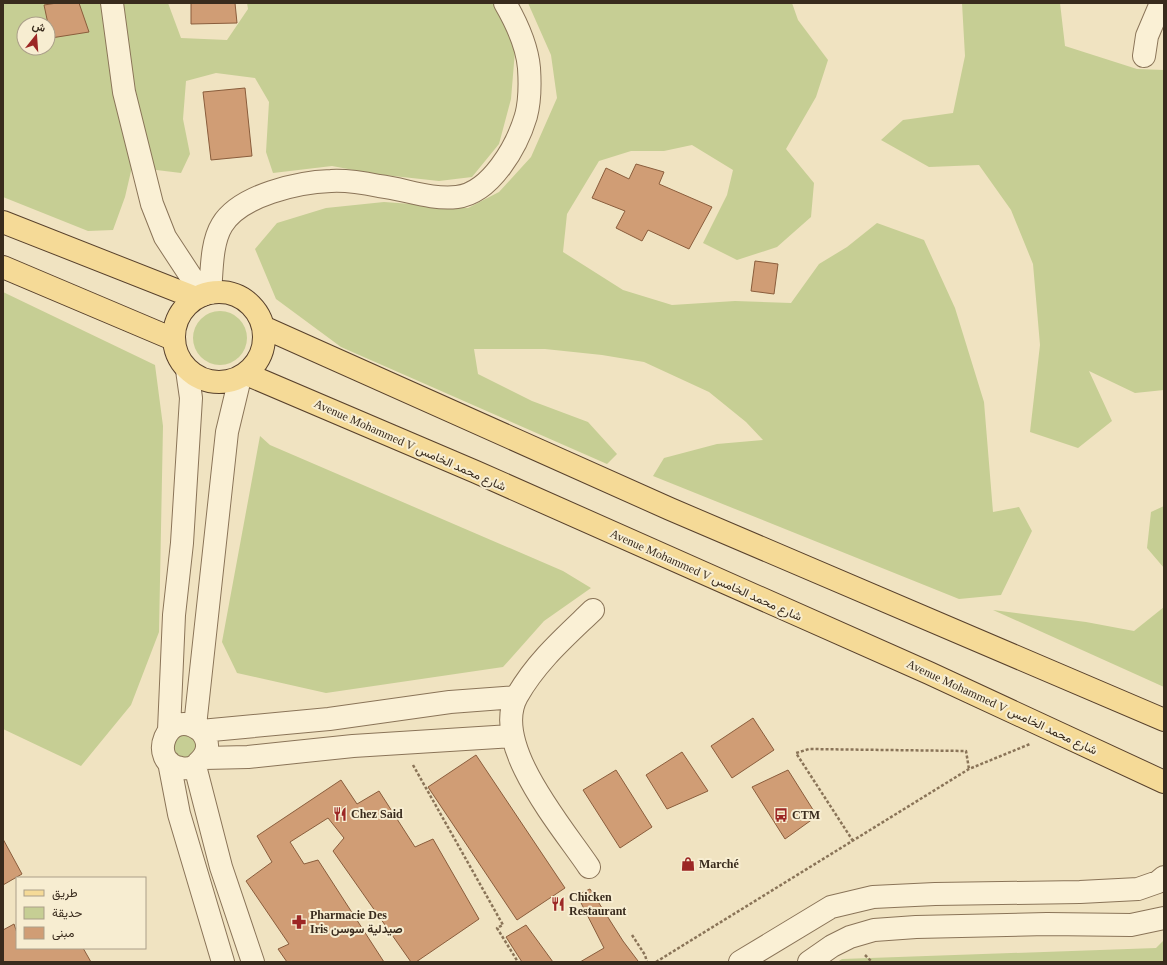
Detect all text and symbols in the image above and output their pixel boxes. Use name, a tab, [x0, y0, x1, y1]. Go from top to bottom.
north arrow	[16, 16, 56, 56]
text: ش	[31, 19, 47, 35]
street label: Avenue Mohammed V شارع محمد الخامس	[311, 396, 508, 496]
street label: Avenue Mohammed V شارع محمد الخامس	[607, 526, 804, 626]
street label: Avenue Mohammed V شارع محمد الخامس	[904, 657, 1099, 759]
restaurant icon: Chez Said	[332, 806, 348, 822]
place label: Chez Said	[351, 807, 403, 821]
bus stop icon: CTM	[773, 807, 789, 823]
place label: CTM	[792, 808, 820, 822]
shop icon: Marché	[680, 856, 696, 872]
place label: Marché	[699, 857, 739, 871]
legend	[16, 877, 146, 949]
text: طريق	[52, 886, 78, 901]
place label: Chicken Restaurant	[569, 890, 626, 918]
restaurant icon: Chicken Restaurant	[550, 896, 566, 912]
text: حديقة	[52, 906, 82, 920]
place label: Pharmacie Des Iris صيدلية سوسن	[310, 908, 403, 937]
pharmacy icon: Pharmacie Des Iris صيدلية سوسن	[291, 914, 307, 930]
text: مبنى	[52, 926, 74, 941]

